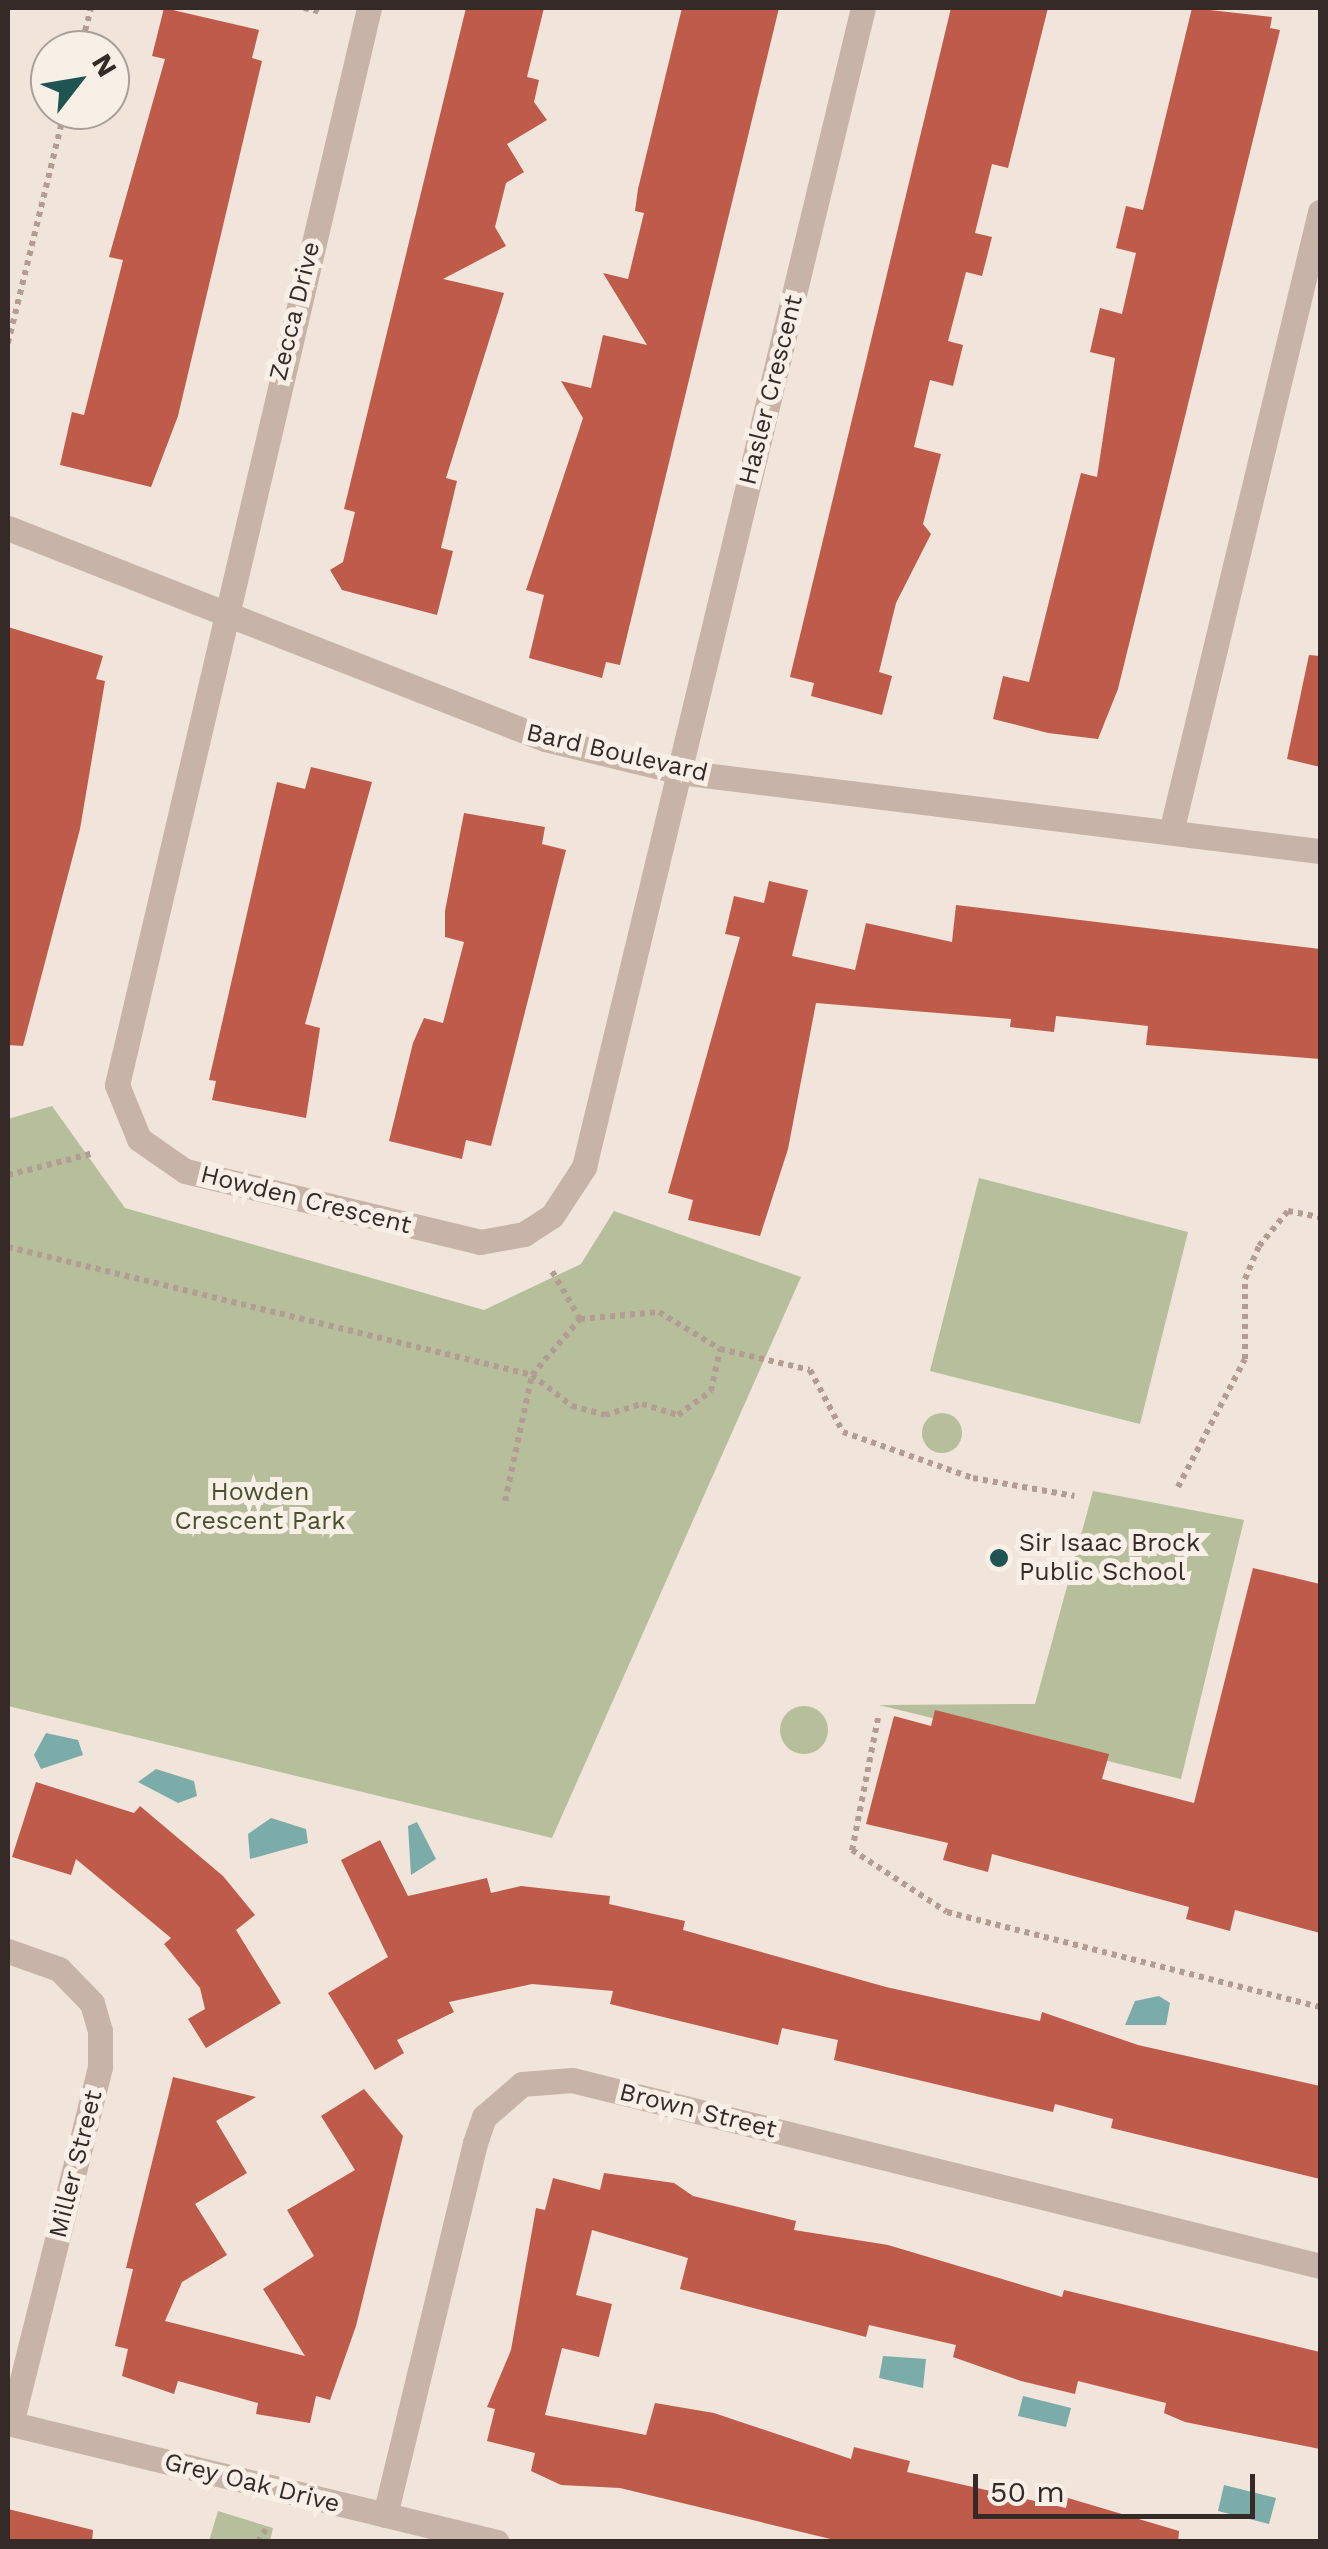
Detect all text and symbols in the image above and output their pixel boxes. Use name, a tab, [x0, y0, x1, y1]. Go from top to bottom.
north arrow	[30, 30, 130, 130]
text: N	[85, 48, 124, 83]
street label: Zecca Drive	[263, 238, 327, 384]
street label: Hasler Crescent	[733, 292, 809, 488]
street label: Bard Boulevard	[523, 718, 711, 788]
street label: Howden Crescent	[198, 1159, 414, 1241]
park label: Howden Crescent Park	[174, 1478, 346, 1537]
place label: Sir Isaac Brock Public School	[1019, 1529, 1201, 1588]
marker: Sir Isaac Brock Public School	[988, 1547, 1010, 1569]
street label: Brown Street	[616, 2077, 780, 2145]
street label: Miller Street	[43, 2087, 109, 2241]
street label: Grey Oak Drive	[161, 2447, 343, 2519]
scale bar	[978, 2454, 1260, 2516]
text: 50 m	[990, 2474, 1065, 2509]

